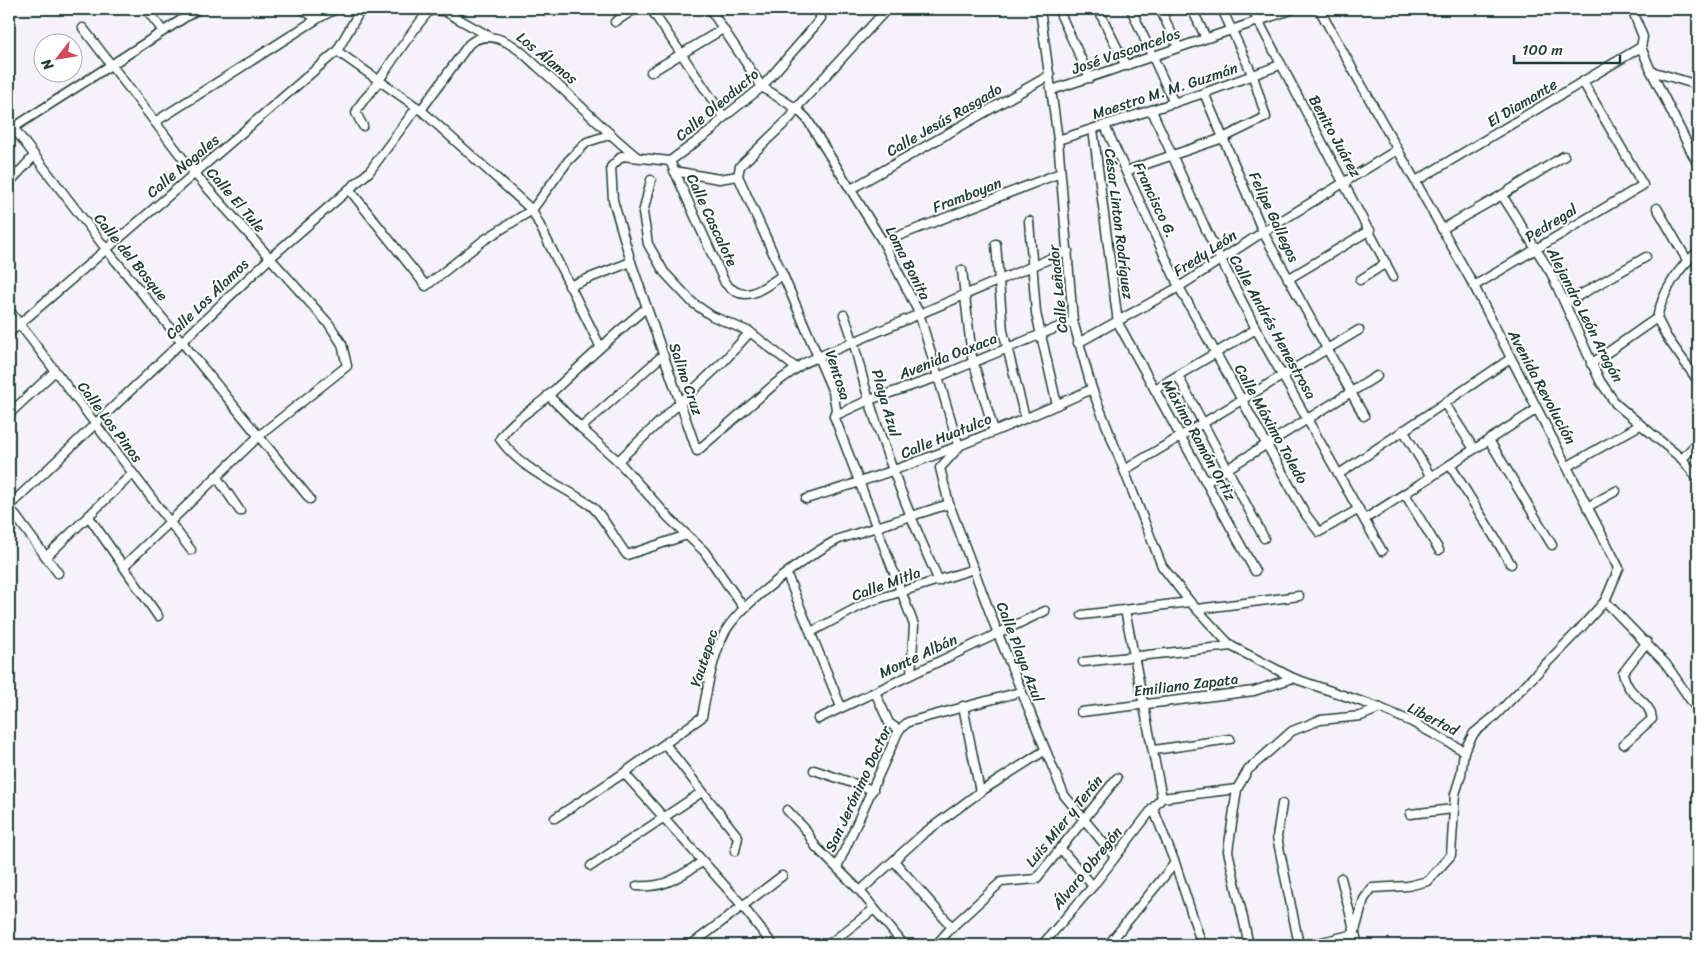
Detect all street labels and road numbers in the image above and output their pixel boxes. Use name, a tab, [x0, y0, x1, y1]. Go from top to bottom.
street label: José Vasconcelos	[1067, 20, 1184, 82]
street label: Los Álamos	[511, 25, 584, 91]
street label: Maestro M. M. Guzmán	[1089, 55, 1241, 127]
street label: Calle Oleoducto	[669, 62, 765, 148]
street label: El Diamante	[1482, 71, 1563, 134]
street label: Calle Jesús Rasgado	[881, 76, 1007, 164]
street label: Benito Juárez	[1302, 90, 1369, 183]
street label: Calle Nogales	[141, 127, 226, 205]
street label: César Linton Rodríguez	[1097, 147, 1141, 302]
street label: Francisco G.	[1126, 158, 1184, 242]
street label: Calle El Tule	[200, 161, 272, 239]
street label: Felipe Gallegos	[1242, 167, 1307, 268]
street label: Calle Cascalote	[679, 169, 745, 271]
street label: Framboyan	[929, 170, 1005, 220]
street label: Pedregal	[1520, 196, 1583, 249]
street label: Calle del Bosque	[87, 207, 175, 307]
street label: Loma Bonita	[878, 221, 938, 305]
street label: Fredy León	[1168, 223, 1242, 283]
street label: Alejandro León Aragón	[1539, 242, 1630, 387]
street label: Calle Leñador	[1040, 243, 1076, 334]
street label: Calle Andrés Henestrosa	[1222, 250, 1324, 405]
street label: Calle Los Álamos	[159, 251, 256, 346]
street label: Avenida Revolución	[1500, 324, 1583, 449]
street label: Avenida Oaxaca	[894, 325, 1001, 387]
street label: Salina Cruz	[661, 339, 711, 420]
street label: Ventosa	[818, 347, 858, 404]
street label: Calle Máximo Toledo	[1227, 359, 1315, 489]
street label: Playa Azul	[864, 366, 908, 441]
street label: Máximo Ramón Ortiz	[1155, 374, 1244, 506]
street label: Calle Los Pinos	[70, 376, 150, 469]
street label: Calle Huatulco	[896, 406, 996, 466]
street label: Calle Mitla	[848, 559, 925, 609]
street label: Calle Playa Azul	[989, 598, 1051, 707]
street label: Yautepec	[682, 625, 726, 690]
street label: Monte Albán	[874, 626, 962, 686]
street label: Emiliano Zapata	[1132, 666, 1240, 704]
street label: Libertad	[1403, 695, 1464, 743]
street label: San Jerónimo Doctor	[817, 721, 899, 856]
street label: Luis Mier y Terán	[1018, 769, 1110, 873]
street label: Álvaro Obregón	[1045, 821, 1129, 916]

